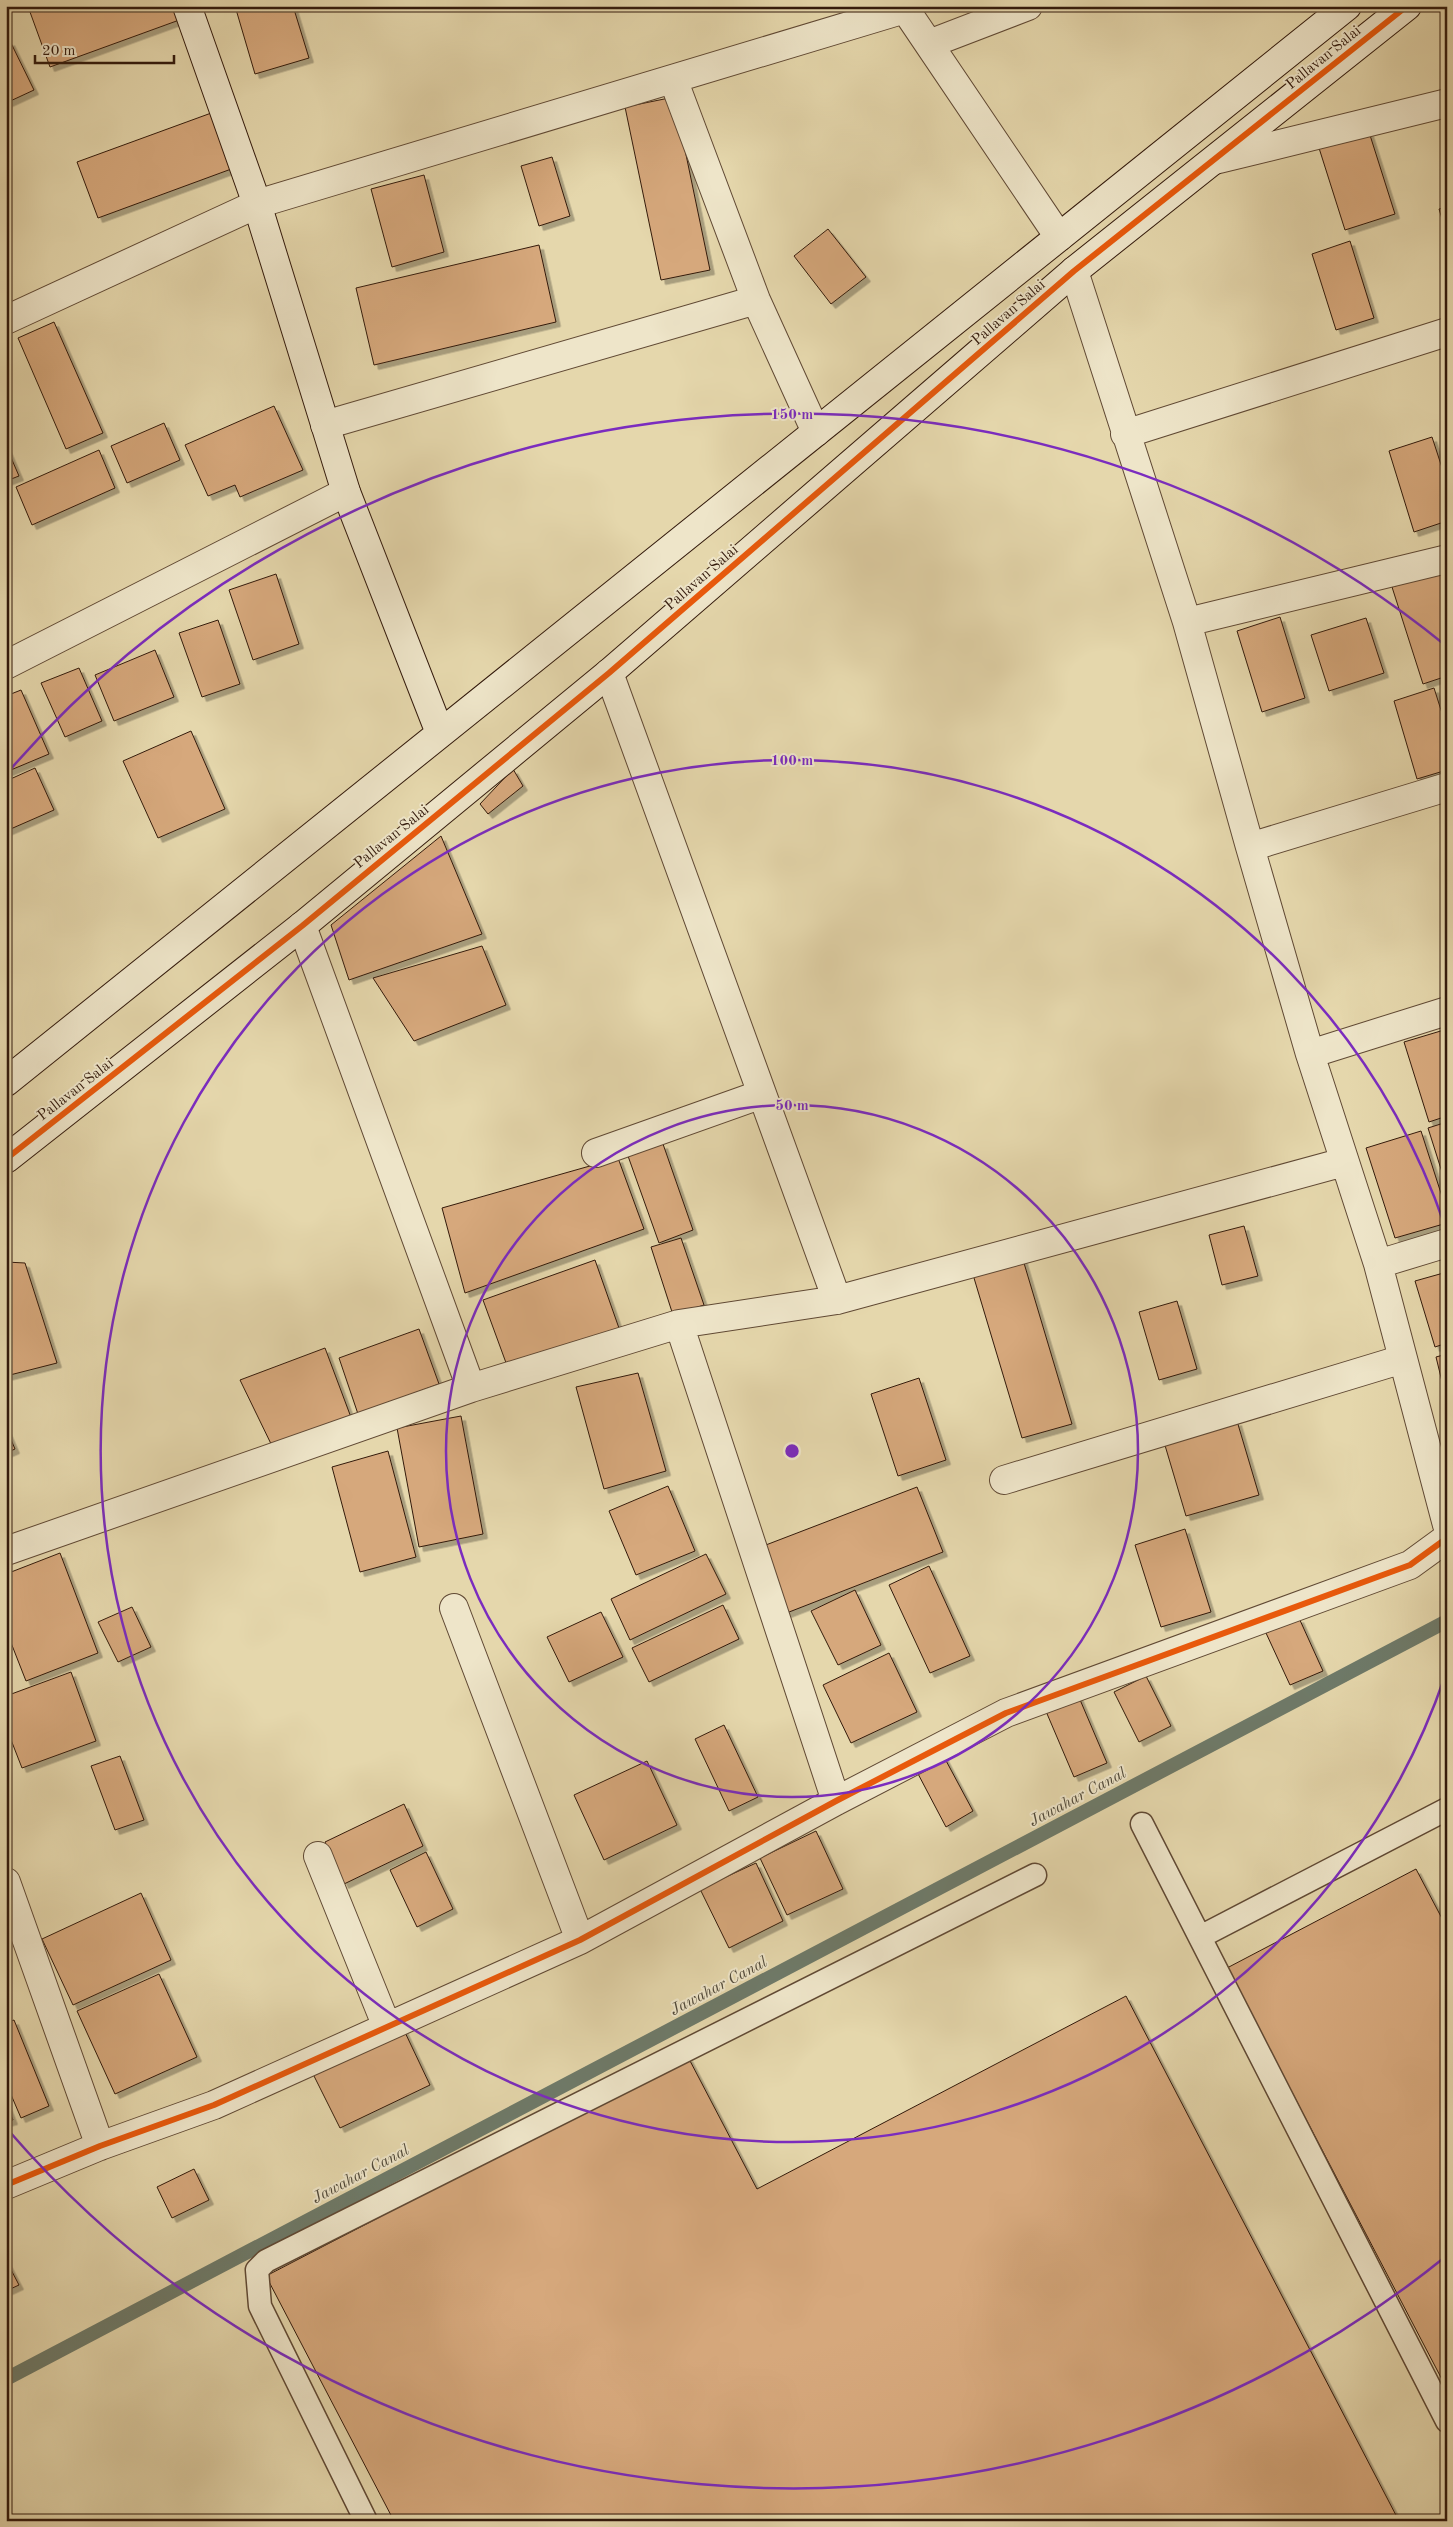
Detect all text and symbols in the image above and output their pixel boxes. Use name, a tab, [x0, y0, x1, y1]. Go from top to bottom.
street label: Pallavan Salai	[1284, 24, 1364, 93]
scale bar	[35, 32, 174, 64]
text: 20 m	[42, 44, 76, 59]
street label: Pallavan Salai	[970, 277, 1048, 349]
text: 150 m	[771, 408, 813, 423]
street label: Pallavan Salai	[663, 542, 741, 614]
text: 100 m	[771, 754, 813, 769]
street label: Pallavan Salai	[352, 803, 432, 872]
street label: Pallavan Salai	[35, 1056, 117, 1124]
text: 50 m	[775, 1099, 809, 1114]
centre of rings	[783, 1442, 801, 1460]
water label: Jawahar Canal	[1027, 1765, 1129, 1830]
water label: Jawahar Canal	[668, 1954, 770, 2019]
water label: Jawahar Canal	[310, 2142, 412, 2207]

